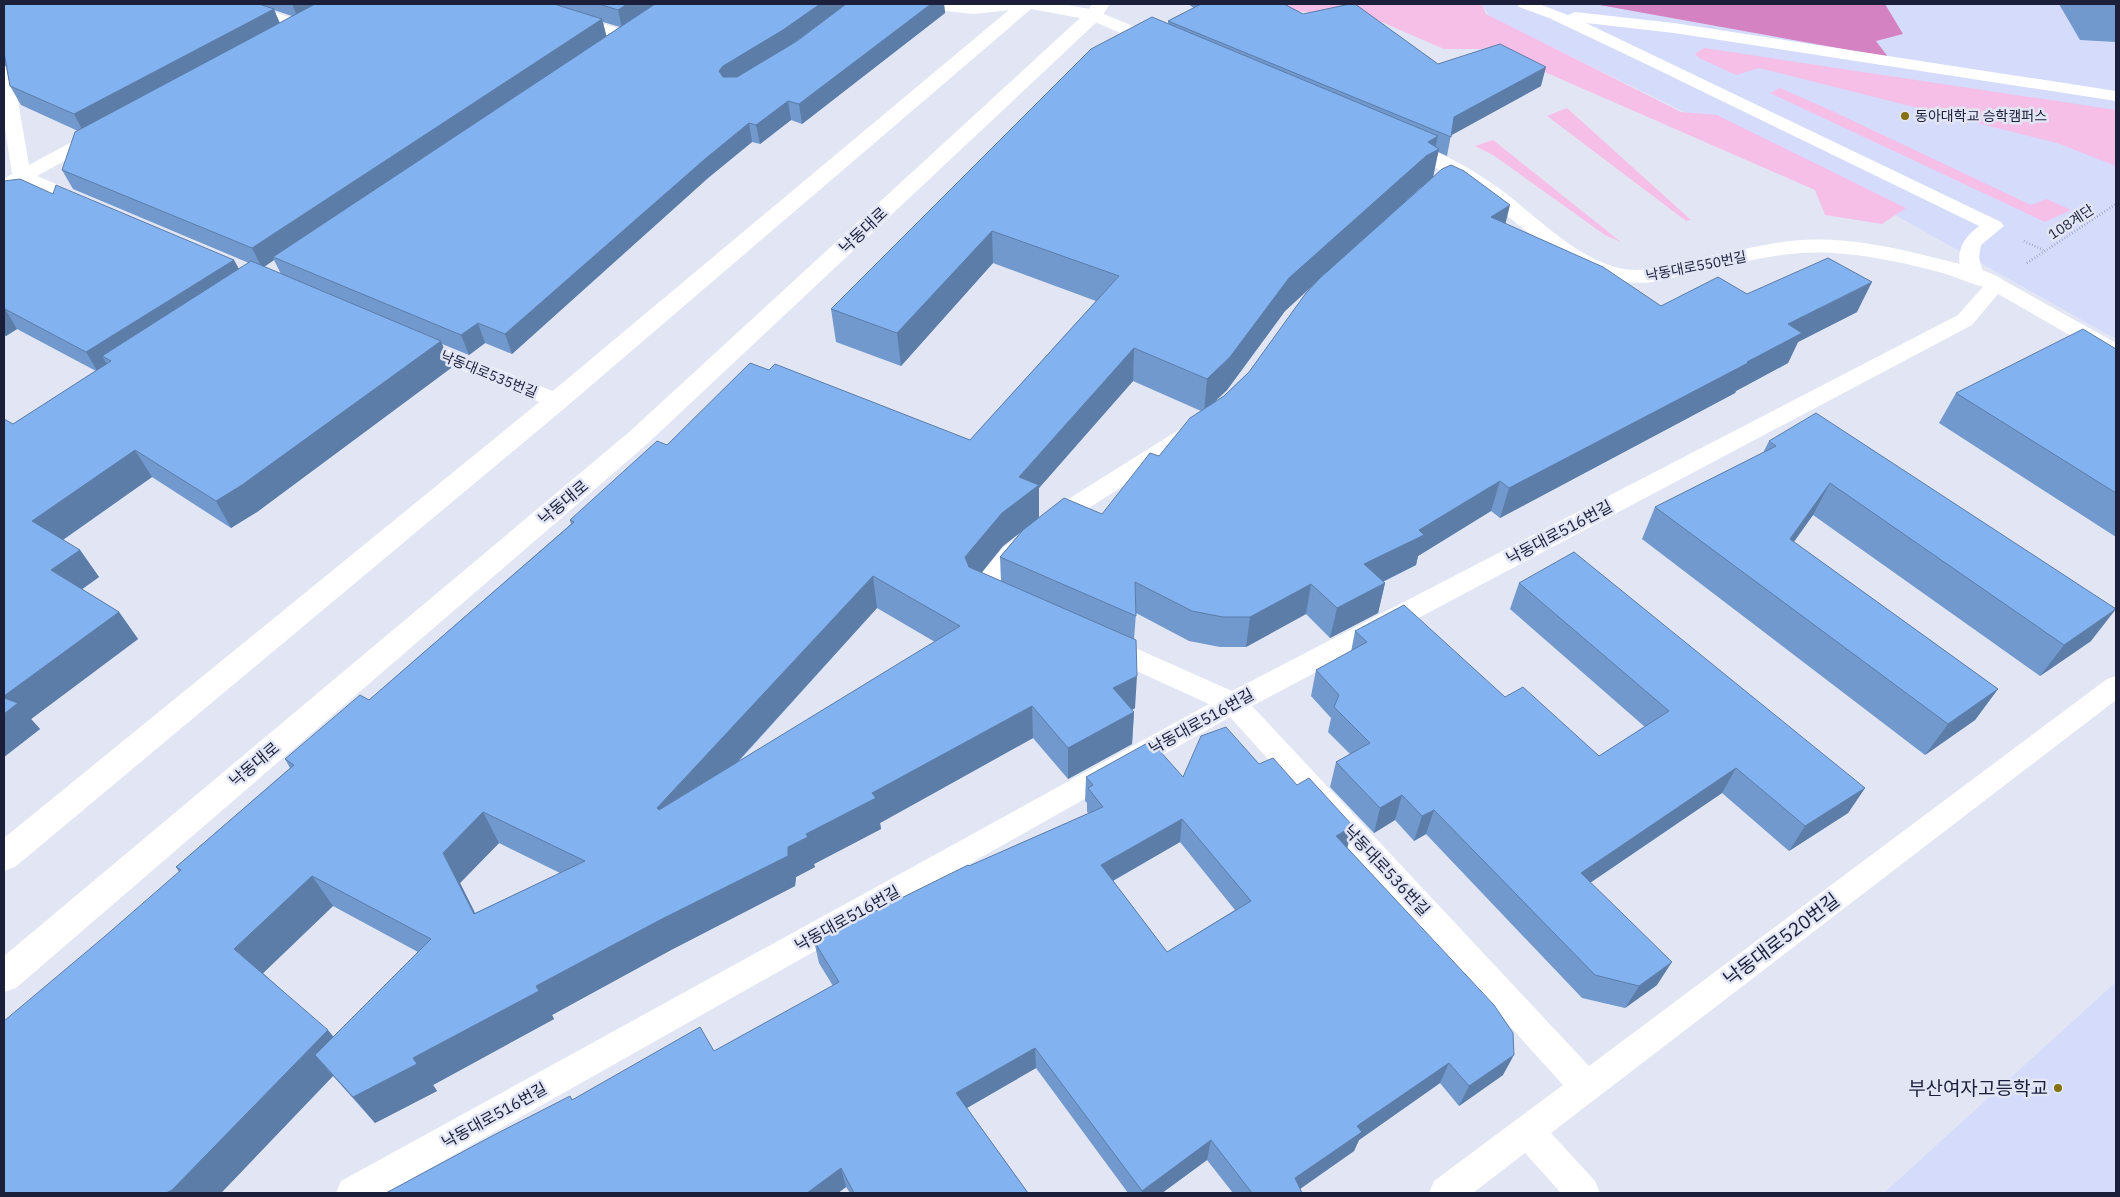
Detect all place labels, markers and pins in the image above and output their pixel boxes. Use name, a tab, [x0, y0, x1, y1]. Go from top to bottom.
place label: 동아대학교 승학캠퍼스	[1915, 107, 2047, 125]
marker: 동아대학교 승학캠퍼스	[1899, 110, 1911, 122]
place label: 부산여자고등학교	[1908, 1076, 2048, 1100]
marker: 부산여자고등학교	[2052, 1082, 2064, 1094]

